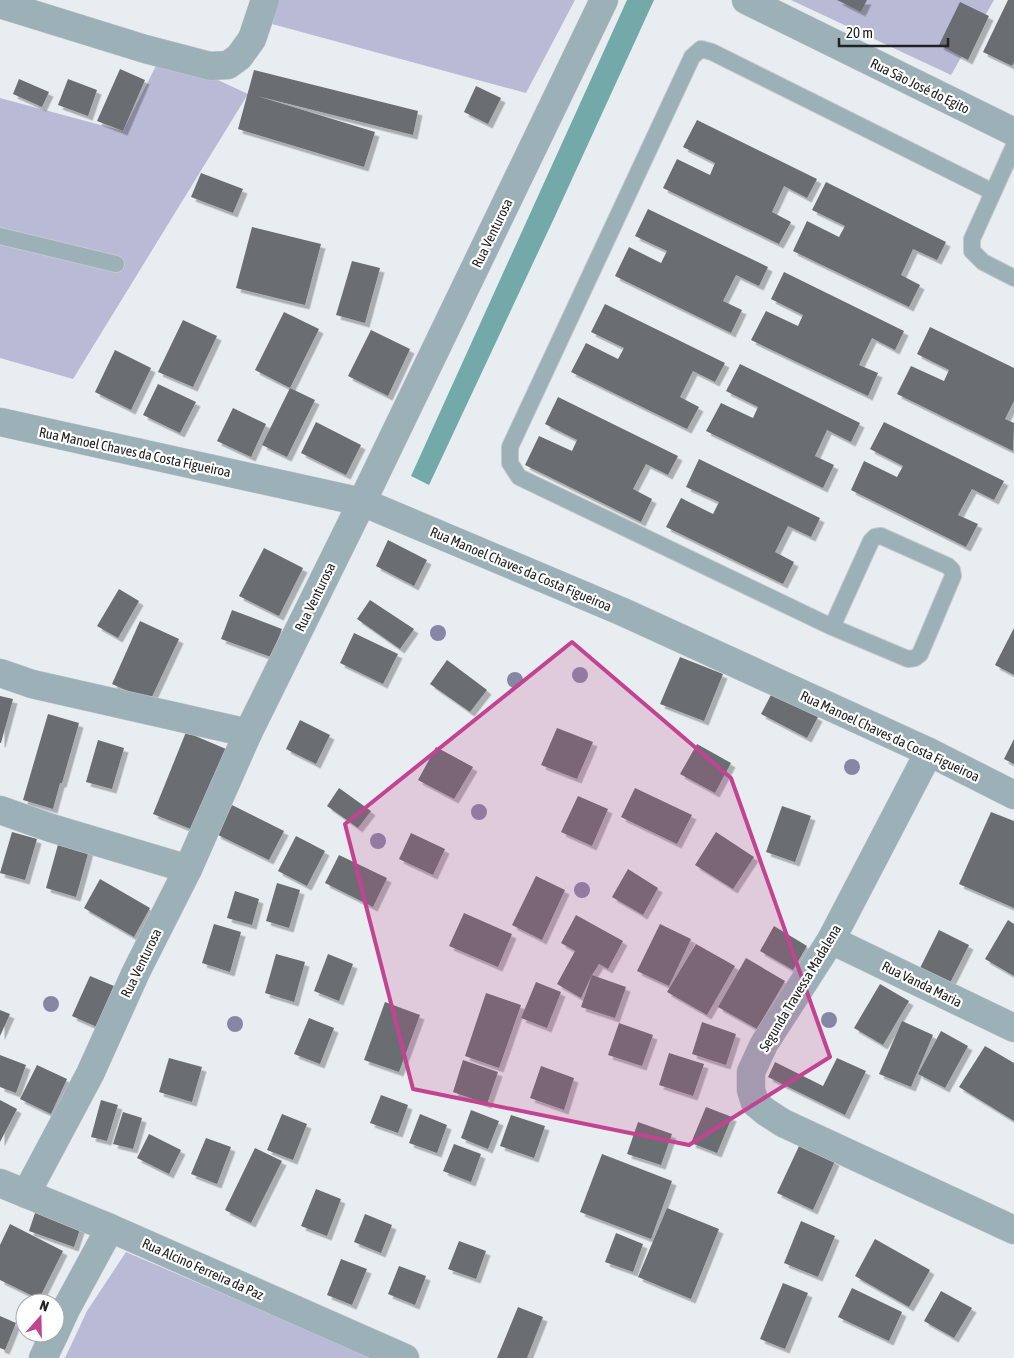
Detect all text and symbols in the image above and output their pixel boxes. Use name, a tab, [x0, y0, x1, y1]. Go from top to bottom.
scale bar	[839, 15, 948, 47]
text: 20 m	[846, 24, 873, 41]
street label: Rua São José do Egito	[868, 55, 972, 117]
street label: Rua Venturosa	[468, 196, 516, 270]
street label: Rua Manoel Chaves da Costa Figueiroa	[38, 424, 232, 480]
street label: Rua Manoel Chaves da Costa Figueiroa	[428, 523, 614, 615]
street label: Rua Venturosa	[291, 560, 339, 634]
street label: Rua Manoel Chaves da Costa Figueiroa	[798, 687, 982, 785]
street label: Segunda Travessa Madalena	[756, 922, 844, 1054]
street label: Rua Venturosa	[117, 926, 165, 1000]
street label: Rua Vanda Maria	[880, 958, 964, 1010]
street label: Rua Alcino Ferreira da Paz	[140, 1235, 266, 1303]
north arrow	[15, 1293, 65, 1343]
text: N	[38, 1297, 51, 1315]

